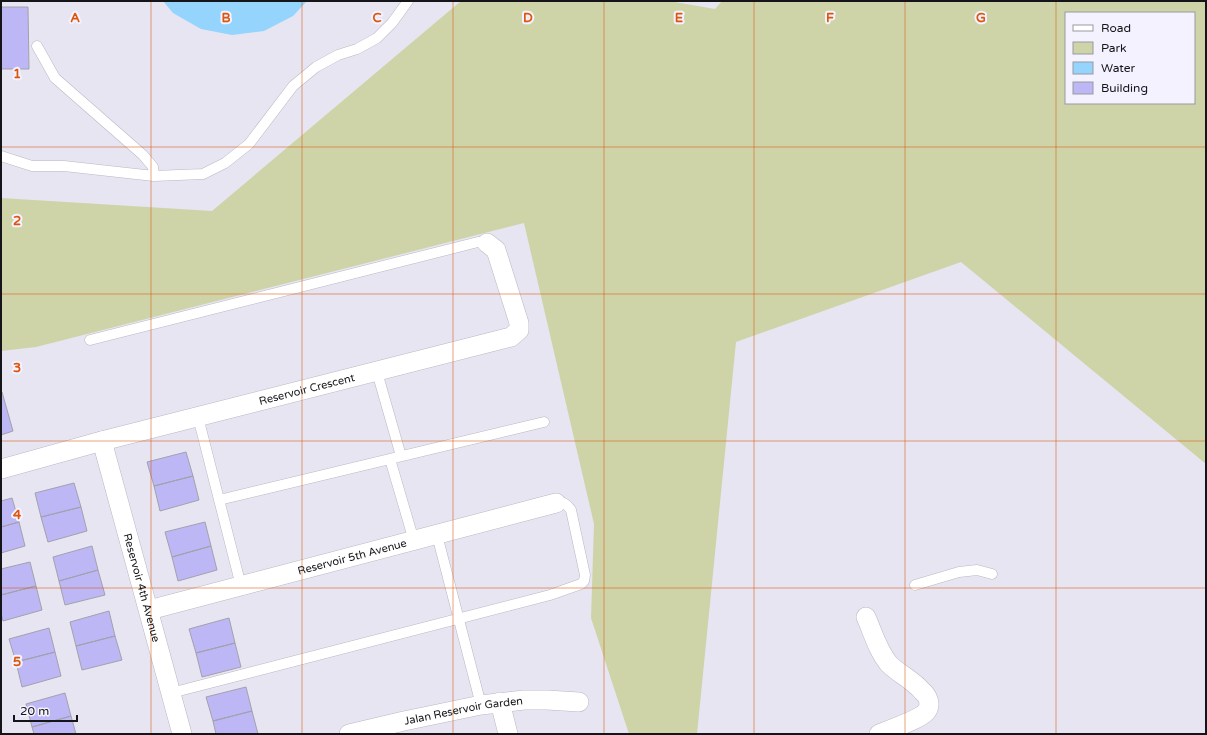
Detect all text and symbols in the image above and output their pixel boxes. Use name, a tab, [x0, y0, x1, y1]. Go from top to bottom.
text: A	[70, 10, 80, 26]
text: B	[221, 10, 231, 26]
text: C	[372, 10, 382, 26]
text: D	[523, 10, 533, 26]
text: E	[675, 10, 683, 26]
text: F	[826, 10, 834, 26]
text: G	[976, 10, 986, 26]
legend	[1065, 12, 1195, 104]
text: Road	[1101, 21, 1131, 35]
text: Park	[1101, 41, 1127, 55]
text: Water	[1101, 61, 1136, 75]
text: 1	[13, 66, 21, 82]
text: Building	[1101, 81, 1148, 95]
text: 2	[13, 213, 21, 229]
text: 3	[13, 360, 21, 376]
street label: Reservoir Crescent	[258, 371, 356, 408]
text: 4	[13, 507, 22, 523]
street label: Reservoir 4th Avenue	[121, 532, 163, 644]
street label: Reservoir 5th Avenue	[296, 537, 408, 578]
text: 5	[13, 654, 21, 670]
street label: Jalan Reservoir Garden	[403, 694, 524, 728]
scale bar	[14, 697, 77, 723]
text: 20 m	[20, 704, 49, 718]

